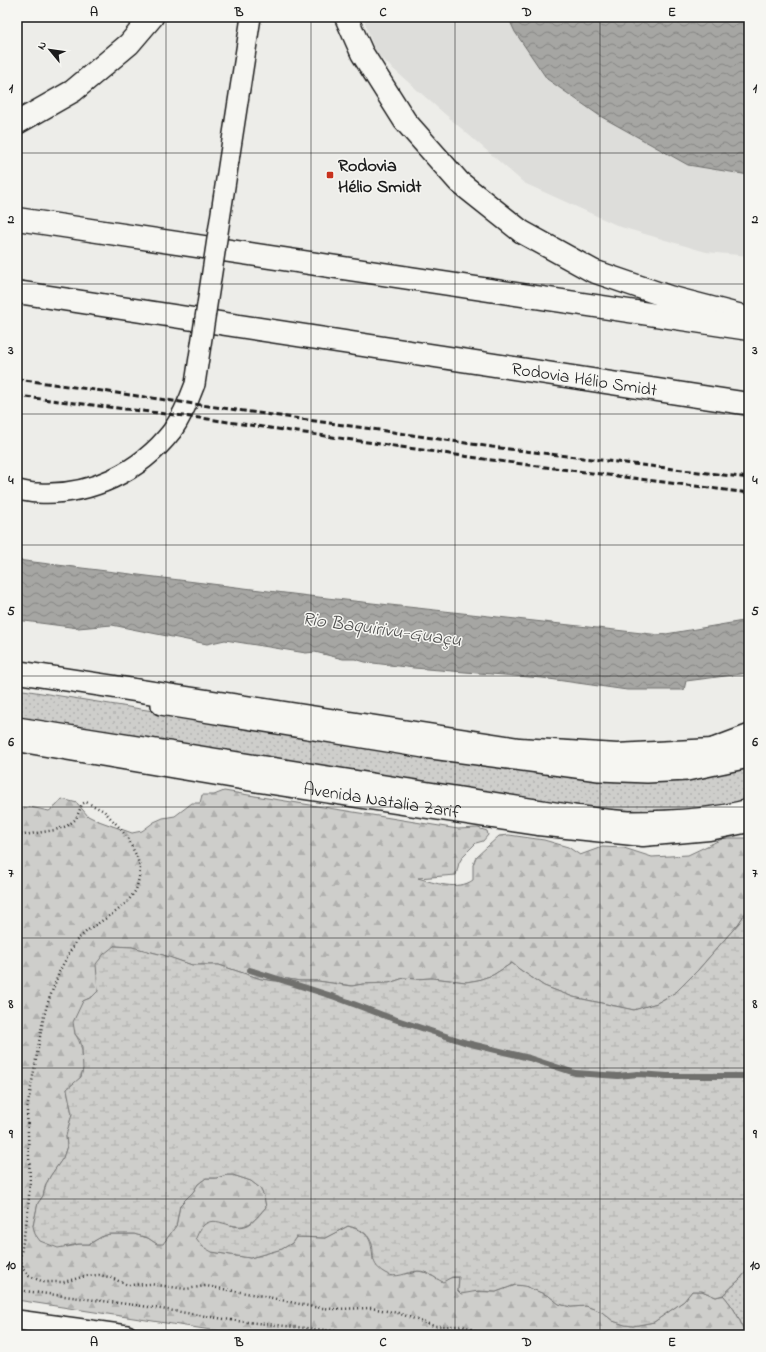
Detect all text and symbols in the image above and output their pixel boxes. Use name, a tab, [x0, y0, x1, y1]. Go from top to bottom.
text: A	[90, 3, 98, 22]
text: B	[234, 3, 244, 22]
text: C	[379, 3, 387, 22]
text: D	[521, 3, 532, 22]
text: E	[668, 3, 676, 22]
north arrow	[30, 30, 70, 70]
text: N	[33, 39, 51, 53]
text: 1	[9, 79, 14, 98]
text: 1	[753, 79, 758, 98]
place label: Rodovia Hélio Smidt	[338, 154, 423, 201]
marker: Rodovia Hélio Smidt	[325, 170, 335, 180]
text: 2	[7, 210, 15, 229]
text: 2	[751, 210, 759, 229]
text: 3	[7, 341, 14, 360]
text: 3	[751, 341, 758, 360]
street label: Rodovia Hélio Smidt	[509, 357, 659, 405]
text: 4	[7, 471, 14, 490]
text: 4	[751, 471, 758, 490]
text: 5	[7, 602, 15, 621]
text: 5	[751, 602, 759, 621]
water label: Rio Baquirivu-Guaçu	[300, 606, 463, 655]
text: 6	[7, 733, 14, 752]
text: 6	[751, 733, 758, 752]
street label: Avenida Natalia Zarif	[301, 777, 463, 827]
text: 7	[8, 864, 14, 883]
text: 7	[752, 864, 758, 883]
text: 8	[8, 995, 14, 1014]
text: 8	[752, 995, 758, 1014]
text: 9	[8, 1125, 14, 1144]
text: 9	[752, 1125, 758, 1144]
text: 10	[6, 1256, 16, 1275]
text: 10	[750, 1256, 760, 1275]
text: A	[90, 1333, 98, 1352]
text: B	[234, 1333, 244, 1352]
text: C	[379, 1333, 387, 1352]
text: D	[521, 1333, 532, 1352]
text: E	[668, 1333, 676, 1352]

